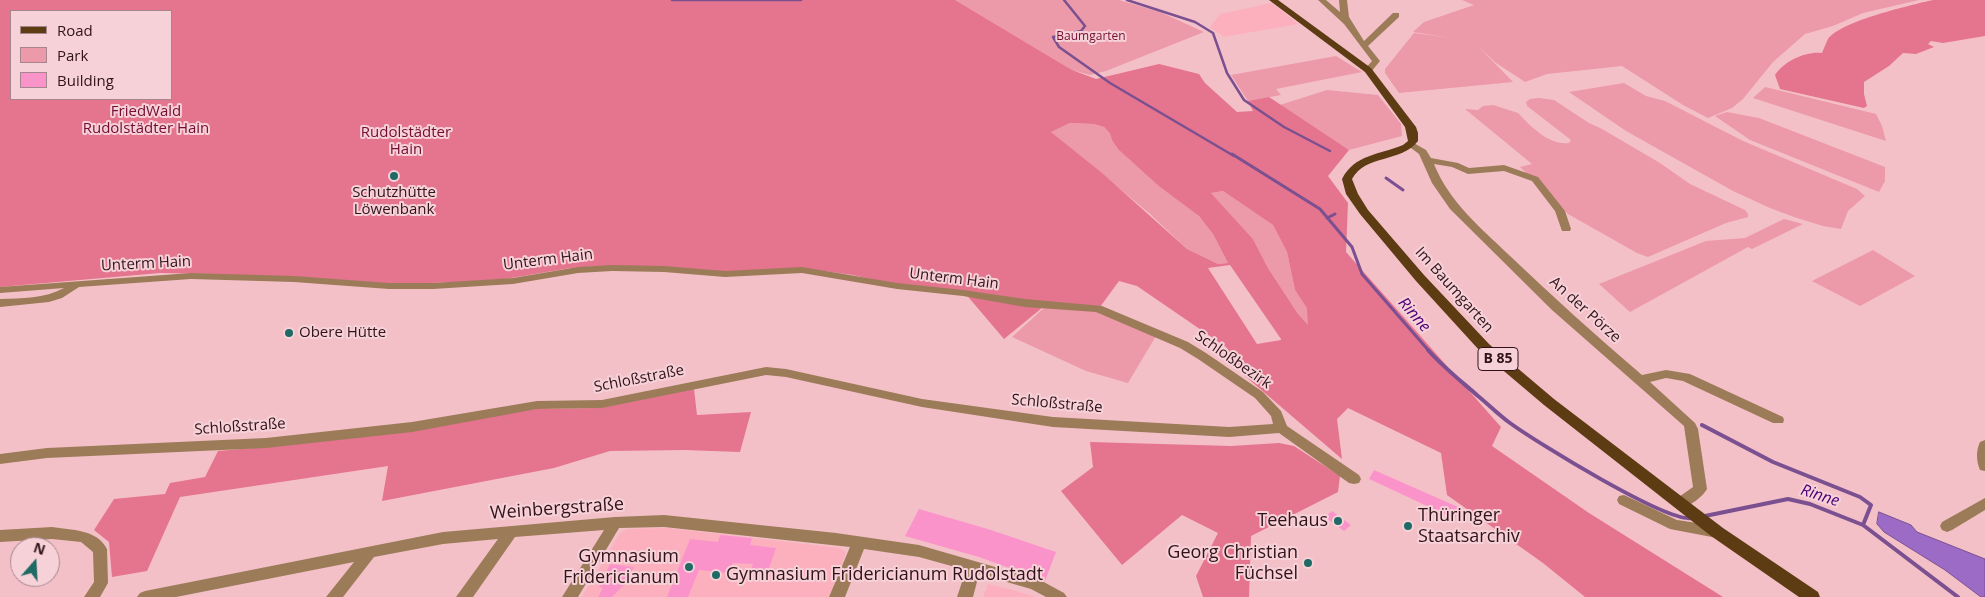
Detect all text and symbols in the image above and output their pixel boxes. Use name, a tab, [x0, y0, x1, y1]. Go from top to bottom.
legend	[10, 10, 172, 100]
text: Road	[57, 20, 93, 40]
park label: Baumgarten	[1056, 30, 1126, 44]
text: Park	[57, 45, 88, 65]
text: Building	[57, 70, 114, 90]
park label: FriedWald Rudolstädter Hain	[83, 103, 209, 138]
park label: Rudolstädter Hain	[361, 124, 451, 159]
marker: Schutzhütte Löwenbank	[388, 170, 400, 182]
place label: Schutzhütte Löwenbank	[352, 184, 436, 219]
street label: Im Baumgarten	[1411, 244, 1497, 336]
street label: Unterm Hain	[502, 246, 594, 274]
street label: Unterm Hain	[100, 253, 192, 275]
street label: Unterm Hain	[908, 265, 1000, 293]
street label: An der Pörze	[1546, 273, 1624, 347]
water label: Rinne	[1394, 294, 1434, 336]
place label: Obere Hütte	[299, 324, 386, 342]
marker: Obere Hütte	[283, 327, 295, 339]
street label: Schloßbezirk	[1191, 327, 1275, 393]
road number: B 85	[1478, 348, 1518, 370]
street label: Schloßstraße	[592, 361, 686, 397]
street label: Schloßstraße	[1011, 391, 1103, 417]
street label: Schloßstraße	[194, 415, 286, 439]
water label: Rinne	[1798, 481, 1842, 511]
street label: Weinbergstraße	[489, 494, 625, 524]
place label: Thüringer Staatsarchiv	[1418, 505, 1520, 548]
place label: Teehaus	[1257, 510, 1328, 532]
marker: Teehaus	[1332, 515, 1344, 527]
marker: Thüringer Staatsarchiv	[1402, 520, 1414, 532]
north arrow	[10, 537, 60, 587]
text: N	[31, 537, 48, 559]
place label: Georg Christian Füchsel	[1167, 542, 1298, 584]
place label: Gymnasium Fridericianum	[563, 546, 679, 588]
marker: Georg Christian Füchsel	[1302, 557, 1314, 569]
marker: Gymnasium Fridericianum	[683, 561, 695, 573]
place label: Gymnasium Fridericianum Rudolstadt	[726, 564, 1043, 586]
marker: Gymnasium Fridericianum Rudolstadt	[710, 569, 722, 581]

